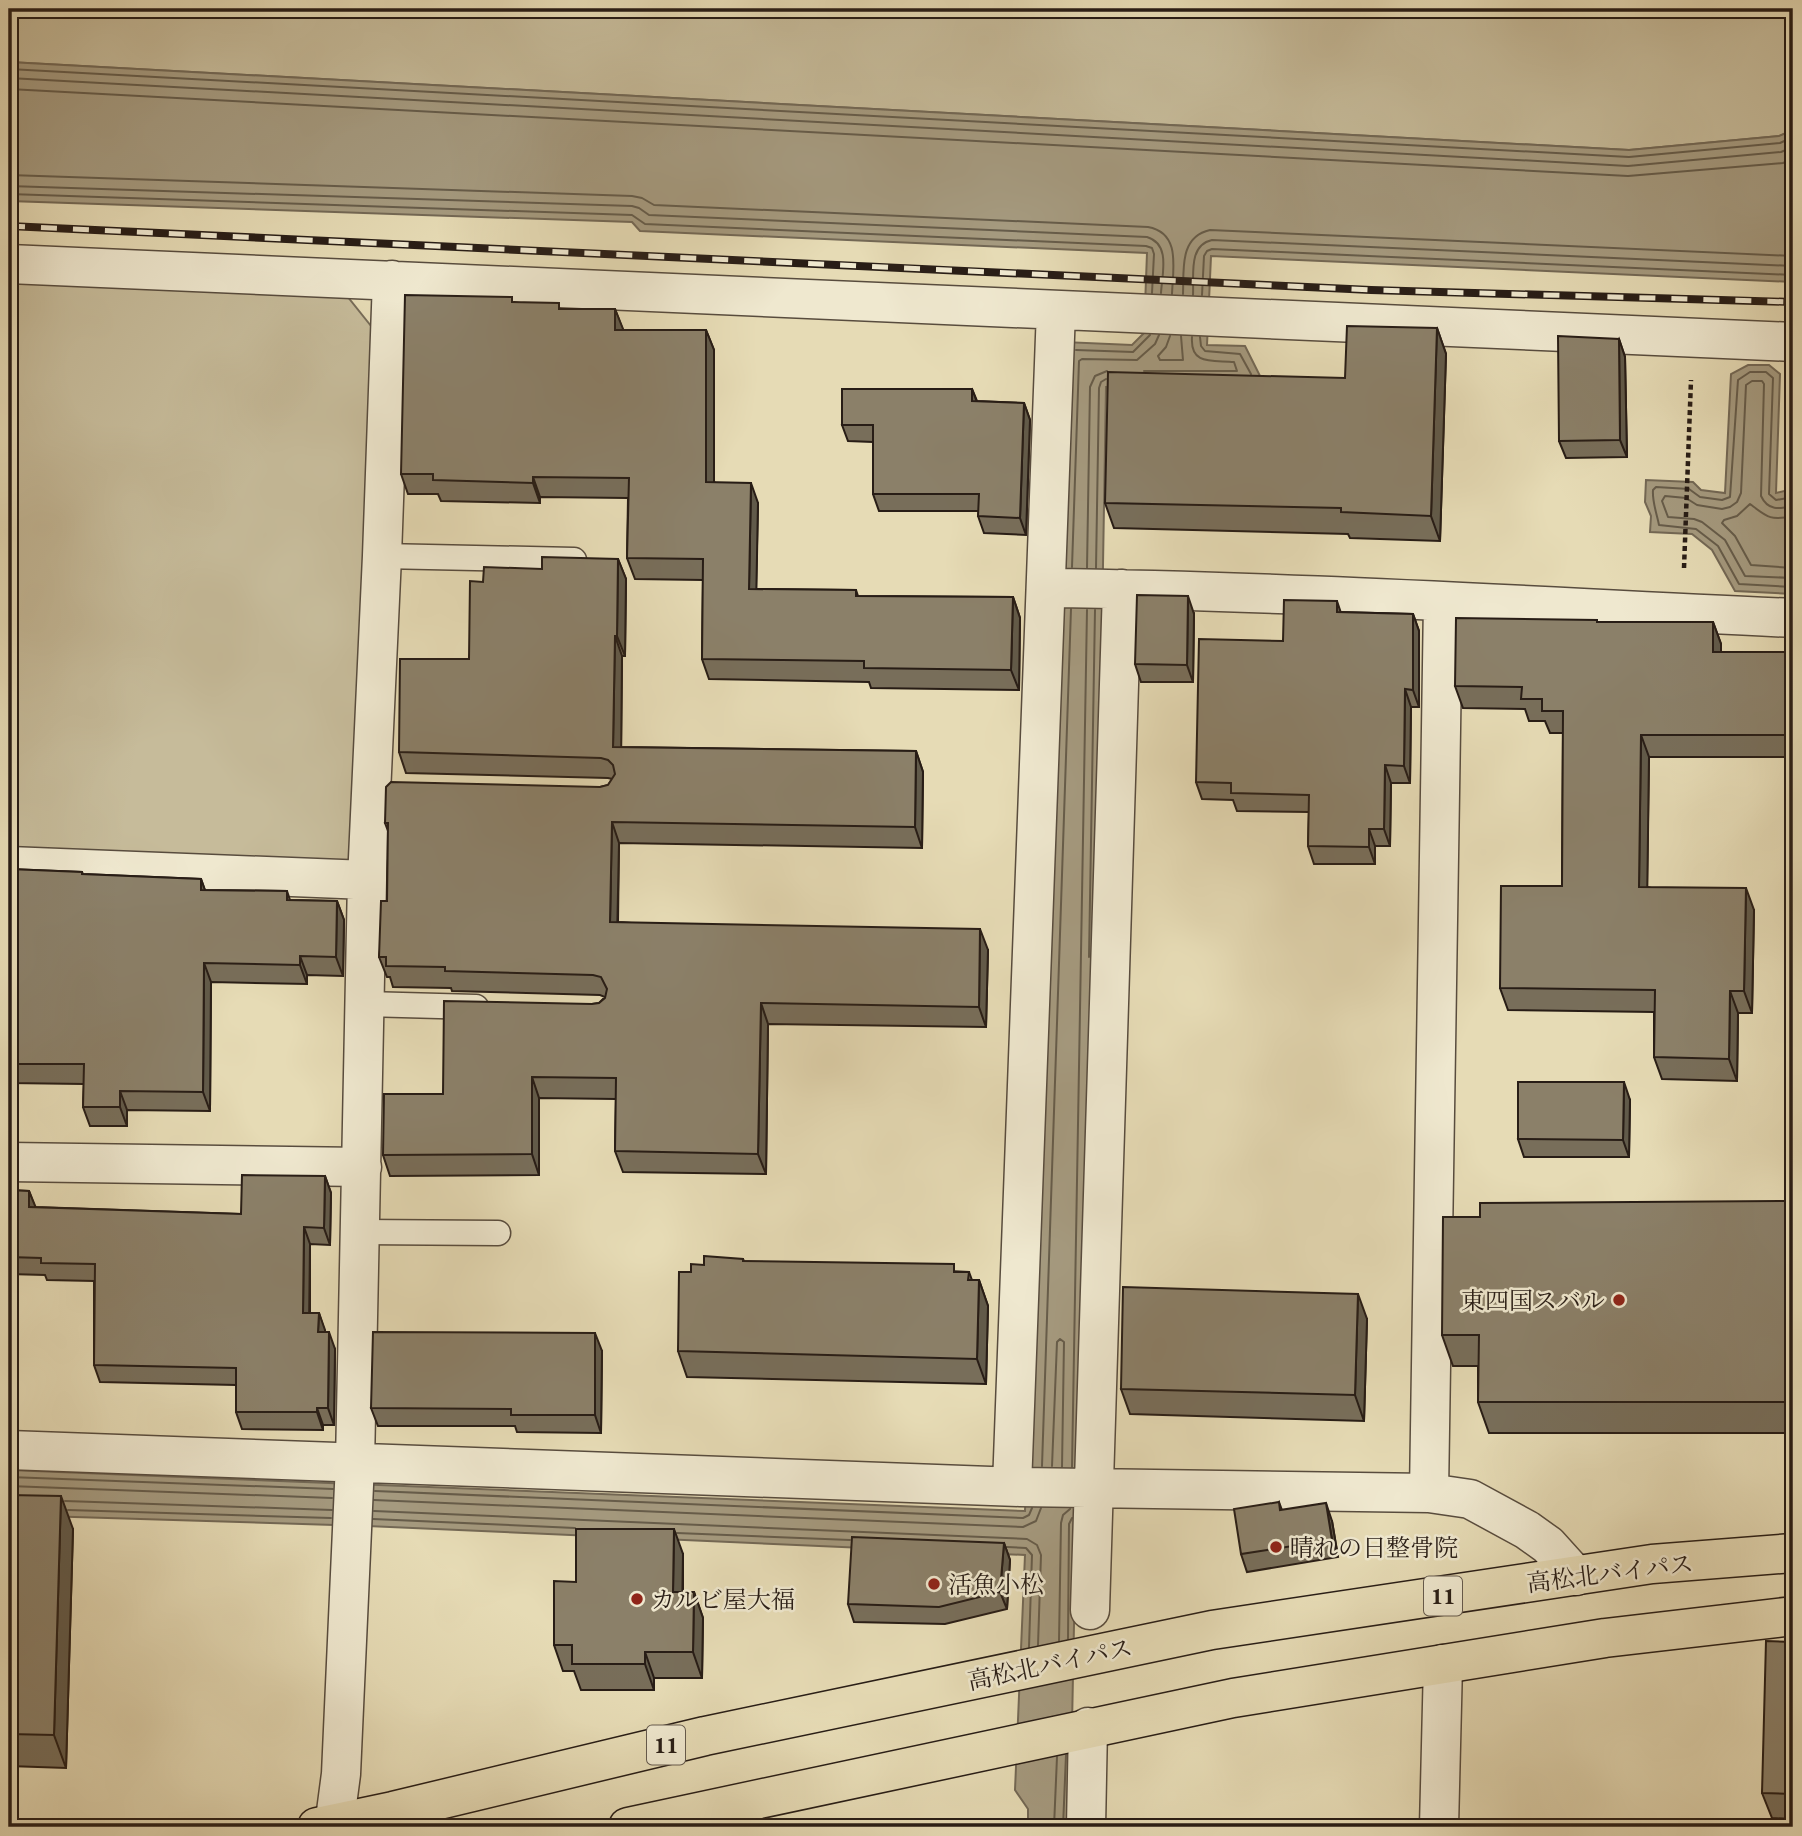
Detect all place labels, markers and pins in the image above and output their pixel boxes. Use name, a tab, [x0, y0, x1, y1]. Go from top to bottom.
place label: 東四国スバル	[1461, 1285, 1605, 1316]
marker: 東四国スバル	[1611, 1292, 1627, 1308]
place label: 晴れの日整骨院	[1290, 1532, 1458, 1563]
marker: 晴れの日整骨院	[1268, 1539, 1284, 1555]
place label: 活魚小松	[948, 1569, 1044, 1600]
marker: 活魚小松	[926, 1576, 942, 1592]
place label: カルビ屋大福	[651, 1584, 795, 1615]
marker: カルビ屋大福	[629, 1591, 645, 1607]

